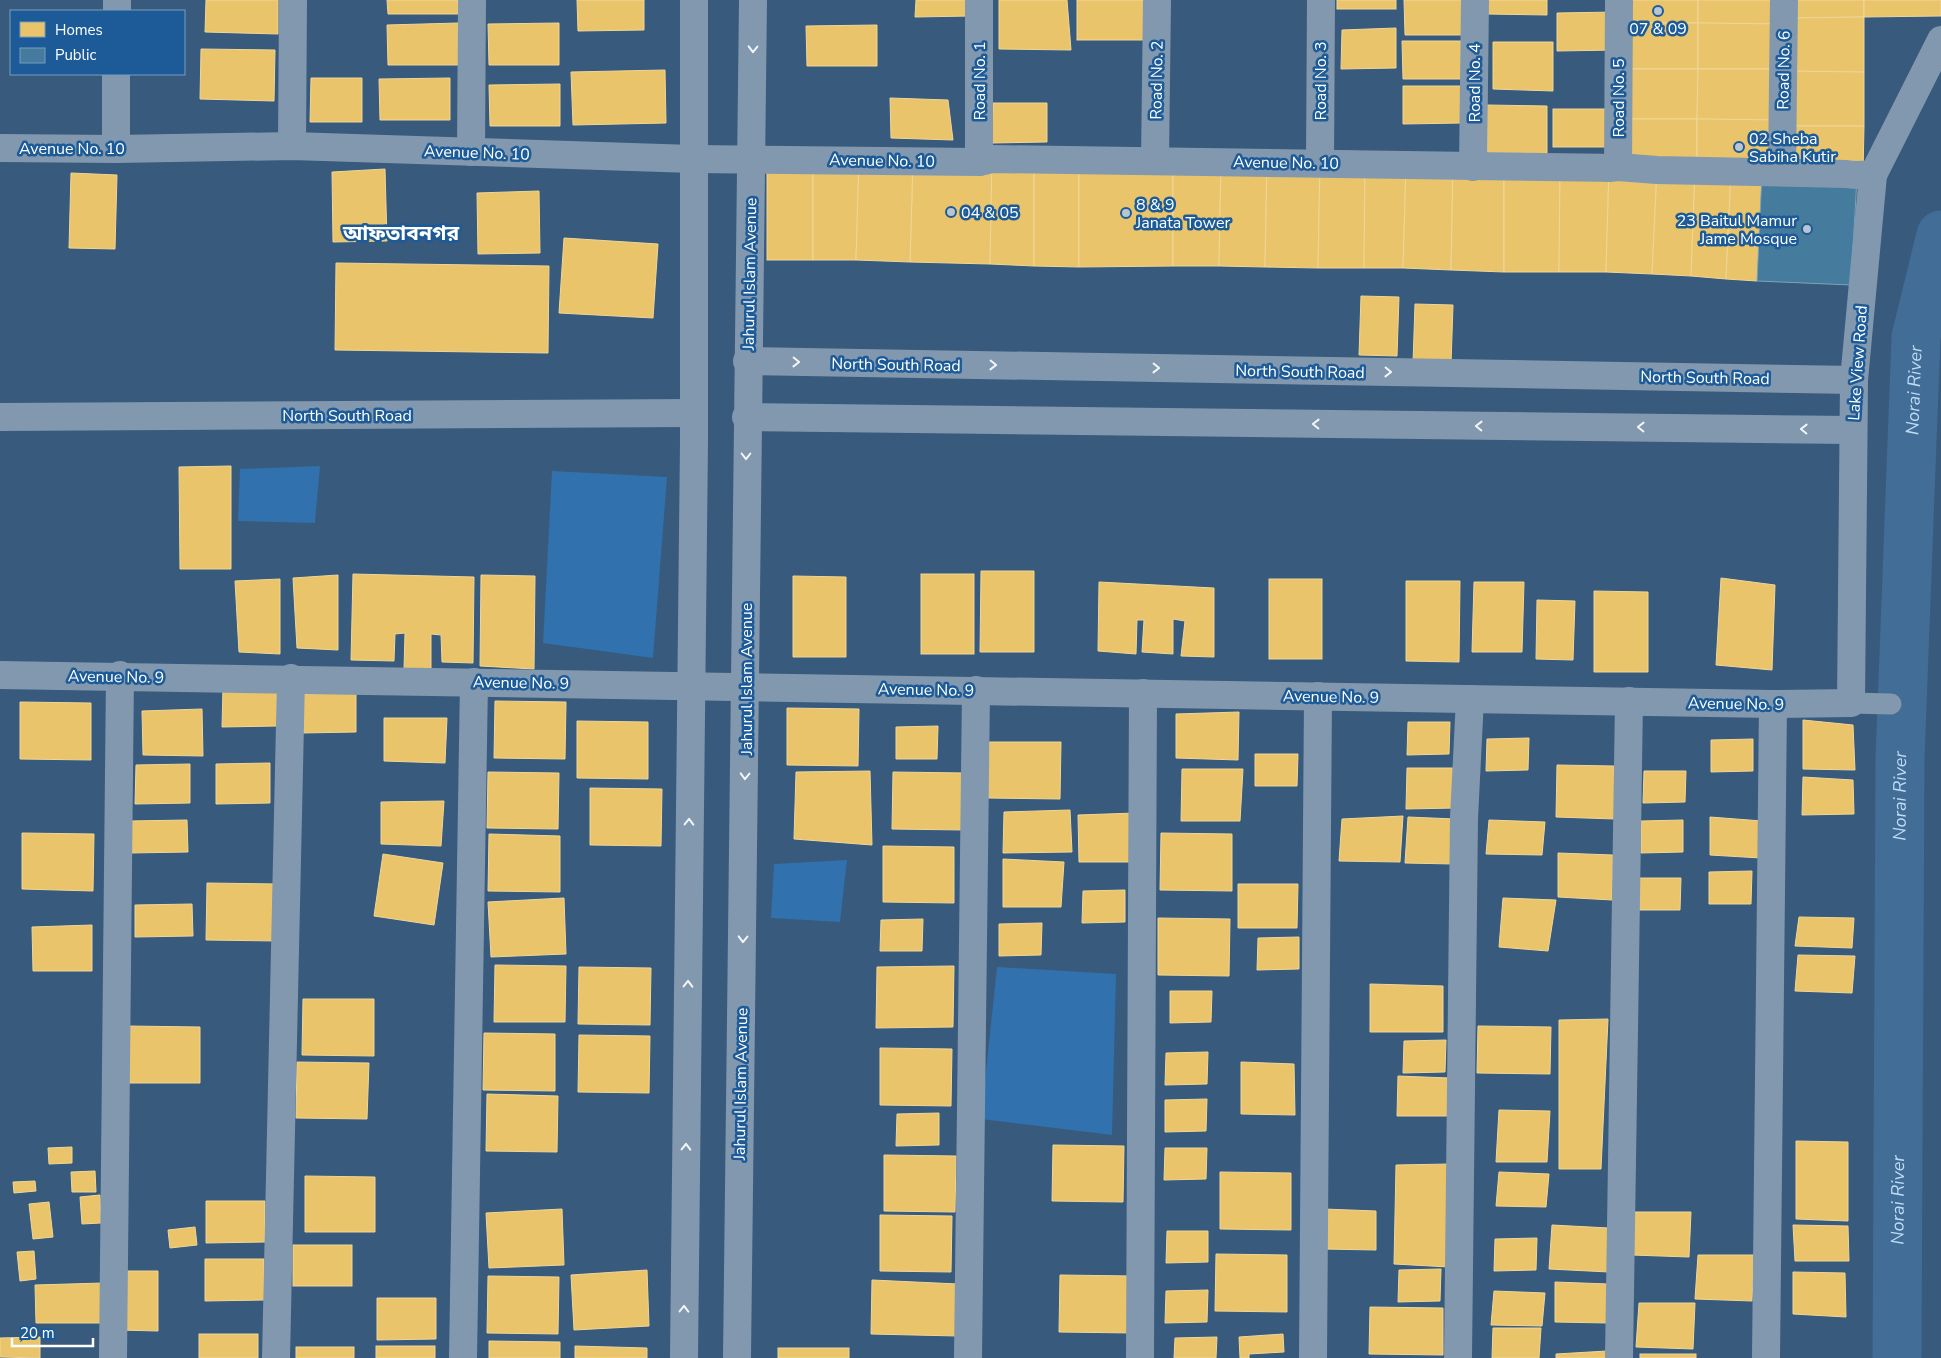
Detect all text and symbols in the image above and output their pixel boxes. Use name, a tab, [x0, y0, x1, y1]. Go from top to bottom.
marker: 07 & 09	[1652, 5, 1664, 17]
legend	[10, 10, 185, 75]
place label: 07 & 09	[1629, 18, 1687, 40]
text: Homes	[55, 20, 103, 40]
street label: Road No. 6	[1772, 30, 1796, 110]
street label: Road No. 2	[1145, 40, 1169, 120]
street label: Road No. 1	[969, 41, 991, 121]
street label: Road No. 3	[1310, 41, 1332, 121]
street label: Road No. 4	[1464, 43, 1486, 123]
text: Public	[55, 45, 96, 65]
one-way arrow	[747, 45, 758, 53]
street label: Road No. 5	[1608, 58, 1630, 138]
place label: 02 Sheba Sabiha Kutir	[1749, 128, 1836, 168]
street label: Avenue No. 10	[19, 138, 125, 160]
street label: Avenue No. 10	[424, 140, 530, 166]
marker: 02 Sheba Sabiha Kutir	[1733, 141, 1745, 153]
street label: Avenue No. 10	[829, 149, 935, 173]
street label: Avenue No. 10	[1233, 151, 1339, 175]
place label: 8 & 9 Janata Tower	[1135, 194, 1230, 234]
street label: Jahurul Islam Avenue	[738, 198, 762, 351]
place label: 04 & 05	[961, 202, 1019, 224]
marker: 04 & 05	[945, 206, 957, 218]
marker: 8 & 9 Janata Tower	[1120, 207, 1132, 219]
place label: 23 Baitul Mamur Jame Mosque	[1677, 210, 1797, 250]
district label: আফতাবনগর	[342, 219, 459, 247]
marker: 23 Baitul Mamur Jame Mosque	[1801, 223, 1813, 235]
street label: Lake View Road	[1843, 305, 1873, 421]
water label: Norai River	[1900, 345, 1928, 435]
street label: North South Road	[831, 353, 961, 377]
one-way arrow	[792, 357, 800, 367]
one-way arrow	[990, 360, 998, 371]
street label: North South Road	[1235, 360, 1365, 384]
one-way arrow	[1152, 363, 1160, 373]
street label: North South Road	[1640, 366, 1770, 390]
one-way arrow	[1385, 367, 1393, 377]
street label: North South Road	[282, 405, 412, 427]
one-way arrow	[1312, 419, 1320, 429]
one-way arrow	[1474, 420, 1482, 431]
one-way arrow	[1637, 422, 1644, 432]
one-way arrow	[1799, 424, 1807, 434]
one-way arrow	[741, 452, 751, 460]
street label: Jahurul Islam Avenue	[736, 603, 758, 756]
street label: Avenue No. 9	[68, 665, 164, 689]
street label: Avenue No. 9	[473, 671, 569, 695]
street label: Avenue No. 9	[878, 678, 974, 702]
street label: Avenue No. 9	[1283, 685, 1379, 709]
street label: Avenue No. 9	[1688, 692, 1784, 716]
water label: Norai River	[1888, 750, 1912, 841]
one-way arrow	[740, 772, 750, 780]
one-way arrow	[684, 818, 694, 826]
one-way arrow	[737, 935, 748, 943]
one-way arrow	[683, 980, 693, 988]
street label: Jahurul Islam Avenue	[729, 1008, 753, 1161]
one-way arrow	[681, 1143, 691, 1150]
water label: Norai River	[1886, 1155, 1910, 1245]
one-way arrow	[679, 1305, 689, 1313]
scale bar	[12, 1316, 94, 1348]
text: 20 m	[20, 1323, 55, 1343]

